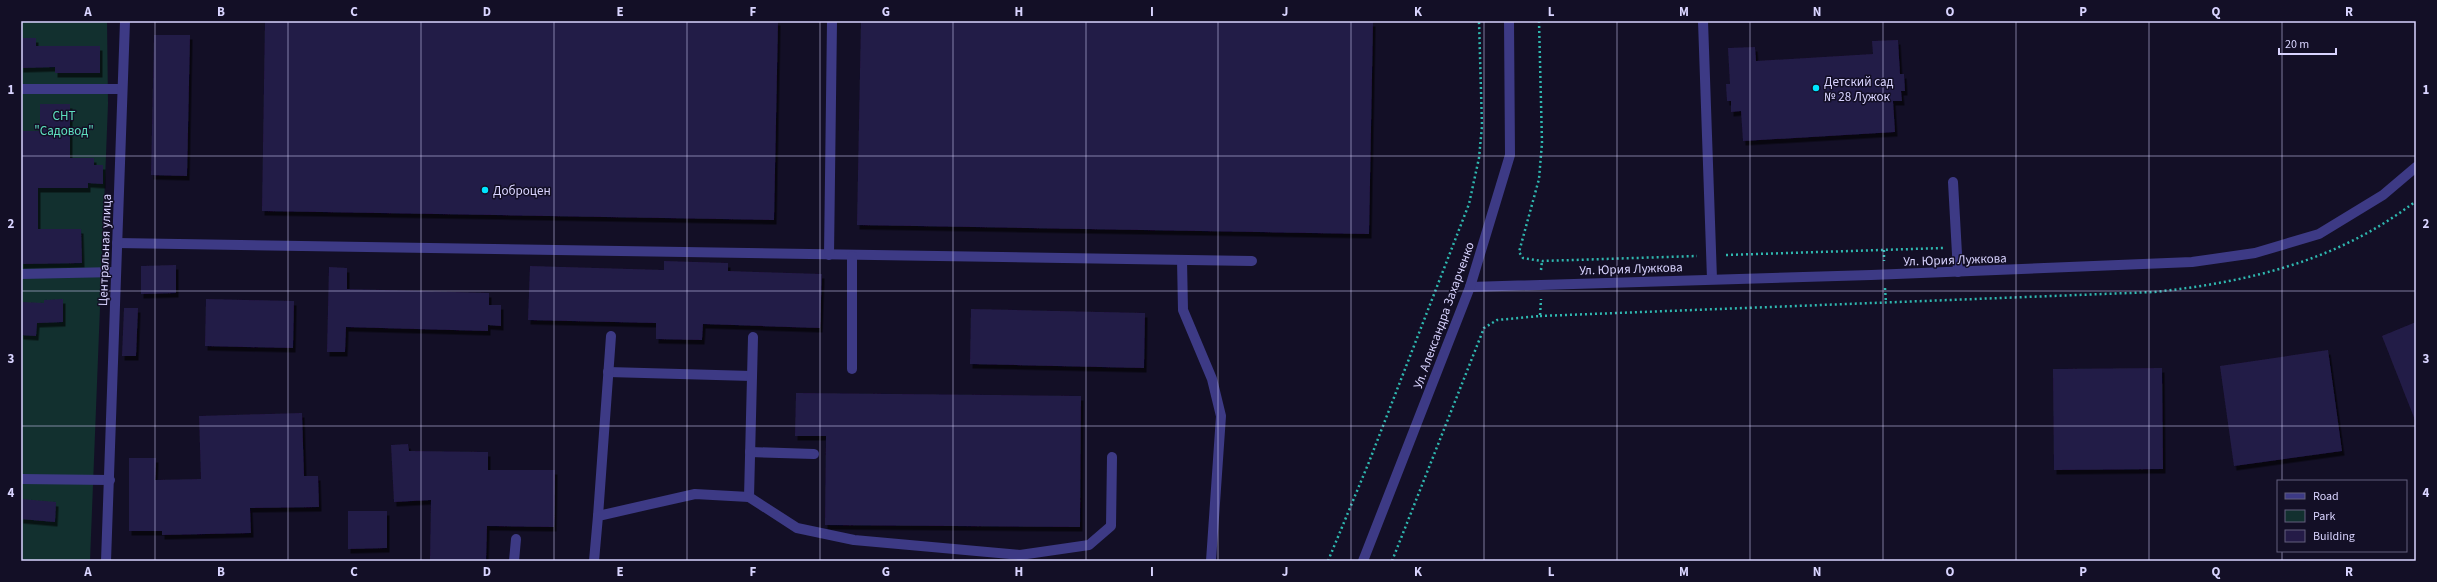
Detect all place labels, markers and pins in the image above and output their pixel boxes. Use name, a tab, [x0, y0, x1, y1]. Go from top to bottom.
place label: Детский сад № 28 Лужок	[1824, 73, 1894, 106]
marker: Детский сад № 28 Лужок	[1811, 83, 1821, 93]
place label: Доброцен	[493, 182, 551, 200]
marker: Доброцен	[480, 185, 490, 195]

